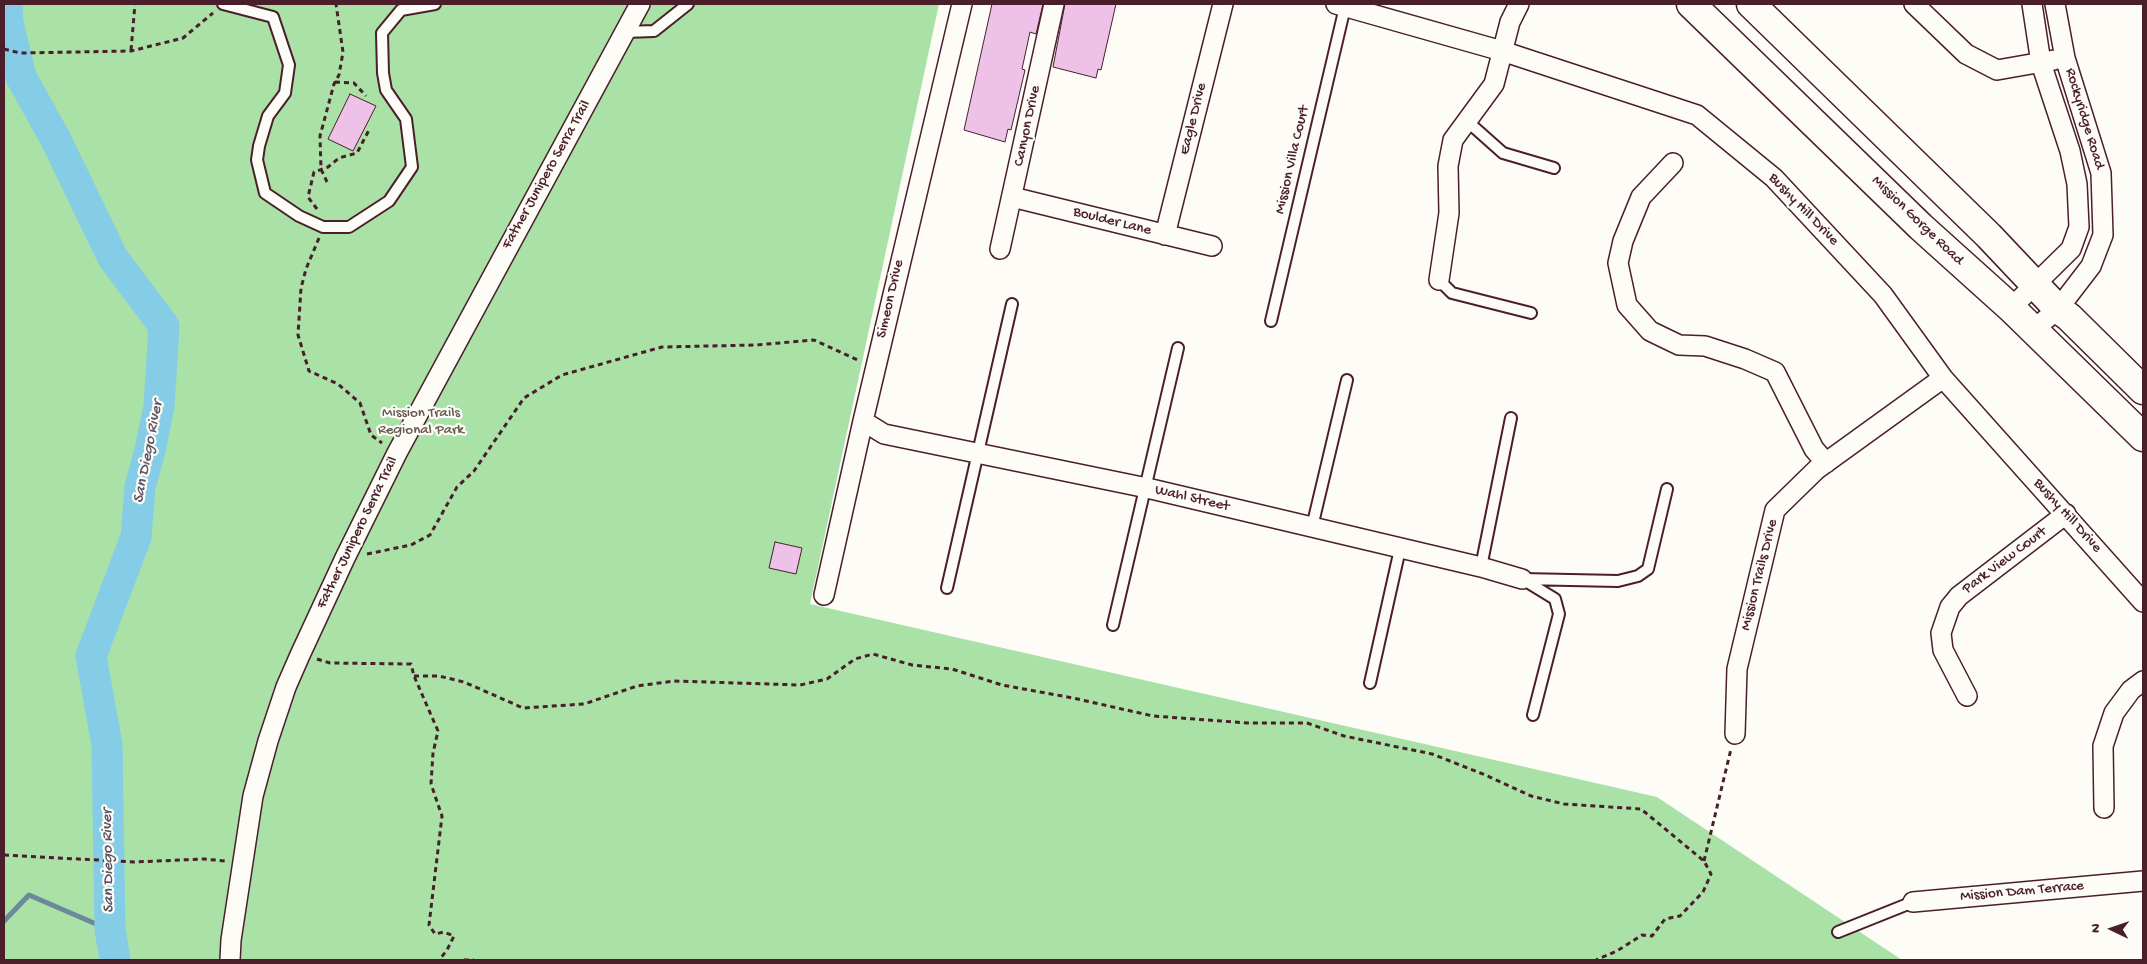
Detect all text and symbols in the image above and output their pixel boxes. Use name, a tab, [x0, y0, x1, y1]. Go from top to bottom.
street label: Rockyridge Road	[2060, 66, 2108, 172]
street label: Eagle Drive	[1176, 81, 1212, 157]
street label: Canyon Drive	[1011, 84, 1045, 168]
street label: Father Junipero Serra Trail	[499, 98, 595, 252]
street label: Mission Villa Court	[1272, 104, 1314, 216]
street label: Bushy Hill Drive	[1764, 170, 1842, 250]
street label: Mission Gorge Road	[1867, 172, 1967, 270]
street label: Boulder Lane	[1071, 204, 1153, 240]
street label: Simeon Drive	[873, 258, 909, 340]
water label: San Diego River	[130, 399, 168, 505]
park label: Mission Trails Regional Park	[378, 405, 464, 440]
street label: Father Junipero Serra Trail	[313, 454, 403, 612]
street label: Bushy Hill Drive	[2029, 475, 2105, 557]
street label: Wahl Street	[1153, 482, 1231, 516]
street label: Mission Trails Drive	[1737, 517, 1783, 633]
street label: Park View Court	[1959, 523, 2051, 599]
water label: San Diego River	[98, 809, 120, 913]
street label: Mission Dam Terrace	[1959, 878, 2085, 906]
north arrow	[2087, 904, 2137, 954]
text: N	[2088, 923, 2105, 933]

